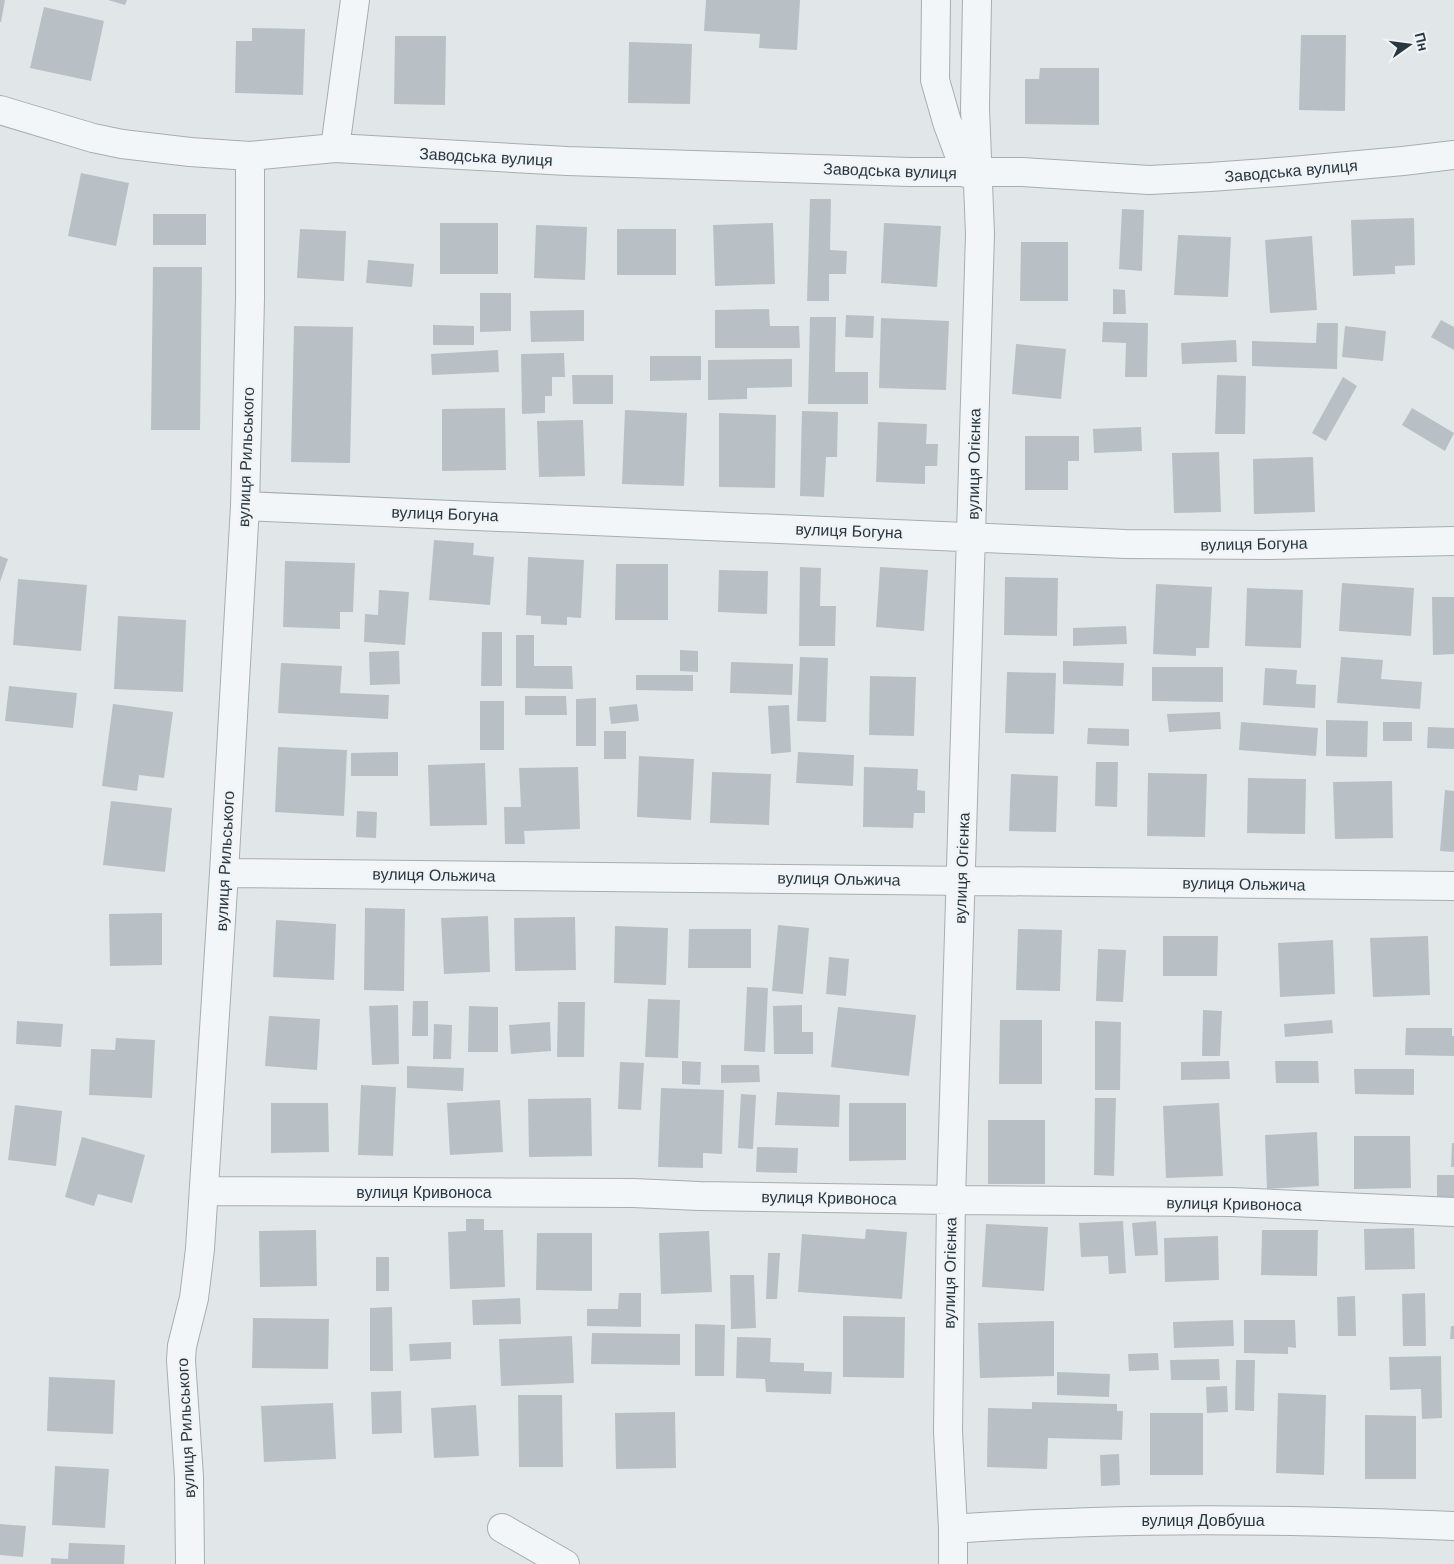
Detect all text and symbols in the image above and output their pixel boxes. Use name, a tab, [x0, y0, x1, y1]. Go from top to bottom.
north arrow	[1384, 20, 1434, 70]
text: Пн	[1412, 31, 1432, 53]
street label: Заводська вулиця	[419, 145, 553, 169]
street label: Заводська вулиця	[1224, 157, 1358, 185]
street label: Заводська вулиця	[823, 160, 957, 182]
street label: вулиця Рильського	[235, 386, 257, 527]
street label: вулиця Огієнка	[965, 408, 983, 520]
street label: вулиця Богуна	[391, 504, 499, 524]
street label: вулиця Богуна	[795, 521, 903, 541]
street label: вулиця Богуна	[1200, 535, 1308, 553]
street label: вулиця Рильського	[213, 790, 237, 932]
street label: вулиця Огієнка	[952, 812, 972, 924]
street label: вулиця Ольжича	[372, 865, 496, 885]
street label: вулиця Ольжича	[777, 869, 901, 889]
street label: вулиця Ольжича	[1182, 874, 1306, 894]
street label: вулиця Кривоноса	[356, 1184, 492, 1201]
street label: вулиця Кривоноса	[761, 1188, 897, 1208]
street label: вулиця Кривоноса	[1166, 1194, 1302, 1214]
street label: вулиця Огієнка	[941, 1217, 959, 1329]
street label: вулиця Рильського	[174, 1357, 198, 1499]
street label: вулиця Довбуша	[1141, 1512, 1265, 1529]

